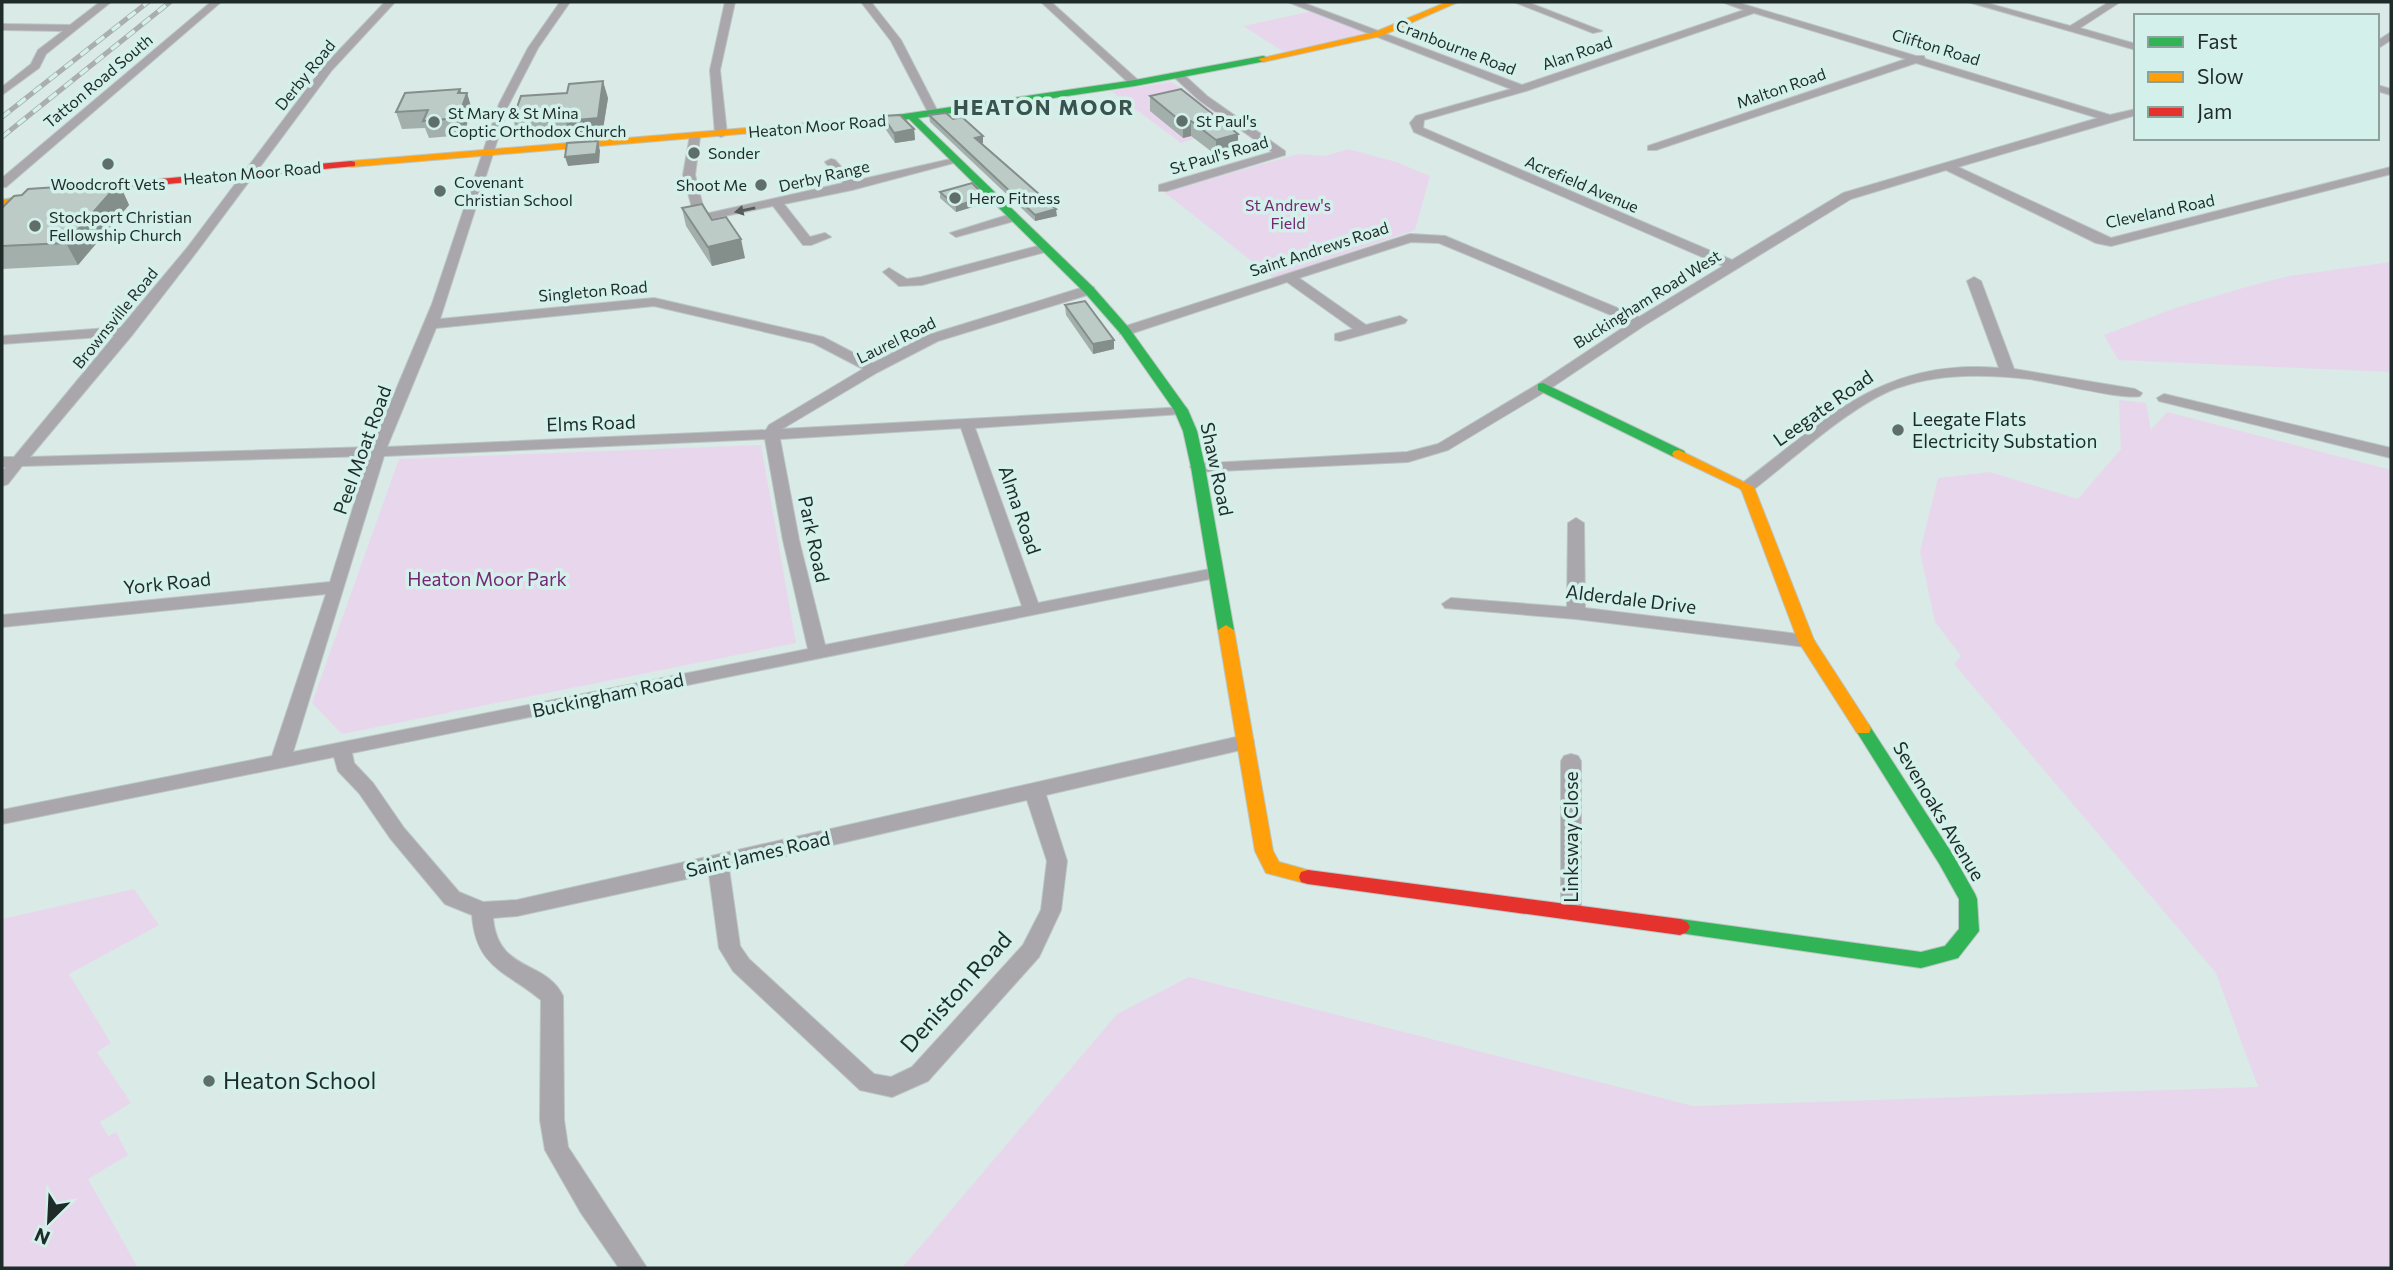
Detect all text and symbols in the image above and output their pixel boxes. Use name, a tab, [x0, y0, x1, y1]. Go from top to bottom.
legend	[2134, 14, 2379, 140]
street label: Cranbourne Road	[1393, 15, 1519, 78]
street label: Clifton Road	[1890, 24, 1982, 69]
text: Fast	[2197, 28, 2238, 53]
street label: Tatton Road South	[39, 30, 156, 132]
street label: Alan Road	[1539, 32, 1614, 73]
street label: Derby Road	[271, 36, 339, 114]
street label: Malton Road	[1734, 63, 1828, 112]
text: Slow	[2197, 63, 2244, 88]
district label: HEATON MOOR	[953, 94, 1135, 119]
text: Jam	[2197, 98, 2232, 123]
place label: St Mary & St Mina Coptic Orthodox Church	[448, 103, 627, 140]
street label: Heaton Moor Road	[747, 110, 887, 141]
place label: St Paul's	[1196, 111, 1257, 130]
marker: St Paul's	[1174, 113, 1190, 129]
marker: St Mary & St Mina Coptic Orthodox Church	[426, 114, 442, 130]
street label: St Paul's Road	[1168, 131, 1270, 178]
place label: Sonder	[708, 143, 761, 162]
marker: Sonder	[686, 145, 702, 161]
street label: Acrefield Avenue	[1523, 151, 1642, 216]
marker: Woodcroft Vets	[100, 156, 116, 172]
street label: Derby Range	[777, 156, 871, 195]
street label: Heaton Moor Road	[182, 157, 322, 188]
place label: Covenant Christian School	[454, 172, 573, 209]
place label: Woodcroft Vets	[50, 174, 166, 193]
place label: Shoot Me	[676, 175, 747, 194]
marker: Shoot Me	[753, 177, 769, 193]
marker: Covenant Christian School	[432, 183, 448, 199]
place label: Hero Fitness	[969, 188, 1060, 207]
marker: Hero Fitness	[947, 190, 963, 206]
street label: Cleveland Road	[2104, 190, 2216, 231]
park label: St Andrew's Field	[1245, 195, 1331, 232]
one-way arrow	[734, 204, 756, 215]
place label: Stockport Christian Fellowship Church	[49, 207, 192, 244]
street label: Saint Andrews Road	[1247, 217, 1391, 280]
marker: Stockport Christian Fellowship Church	[27, 218, 43, 234]
street label: Buckingham Road West	[1570, 245, 1724, 352]
street label: Brownsville Road	[68, 263, 161, 372]
street label: Singleton Road	[538, 276, 648, 305]
street label: Laurel Road	[853, 312, 938, 367]
street label: Leegate Road	[1768, 365, 1877, 450]
street label: Peel Moat Road	[328, 382, 395, 517]
place label: Leegate Flats Electricity Substation	[1912, 407, 2097, 452]
street label: Elms Road	[546, 409, 636, 436]
street label: Shaw Road	[1196, 420, 1239, 518]
marker: Leegate Flats Electricity Substation	[1890, 422, 1906, 438]
street label: Alma Road	[995, 462, 1046, 557]
street label: Park Road	[794, 494, 835, 584]
street label: York Road	[122, 566, 212, 599]
park label: Heaton Moor Park	[407, 567, 567, 590]
street label: Alderdale Drive	[1564, 579, 1698, 618]
street label: Buckingham Road	[530, 667, 686, 722]
street label: Sevenoaks Avenue	[1889, 737, 1990, 885]
street label: Linksway Close	[1559, 771, 1582, 903]
street label: Saint James Road	[684, 826, 832, 881]
street label: Deniston Road	[894, 925, 1017, 1058]
place label: Heaton School	[223, 1066, 376, 1094]
marker: Heaton School	[201, 1073, 217, 1089]
north arrow	[14, 1186, 84, 1256]
text: N	[31, 1224, 53, 1250]

